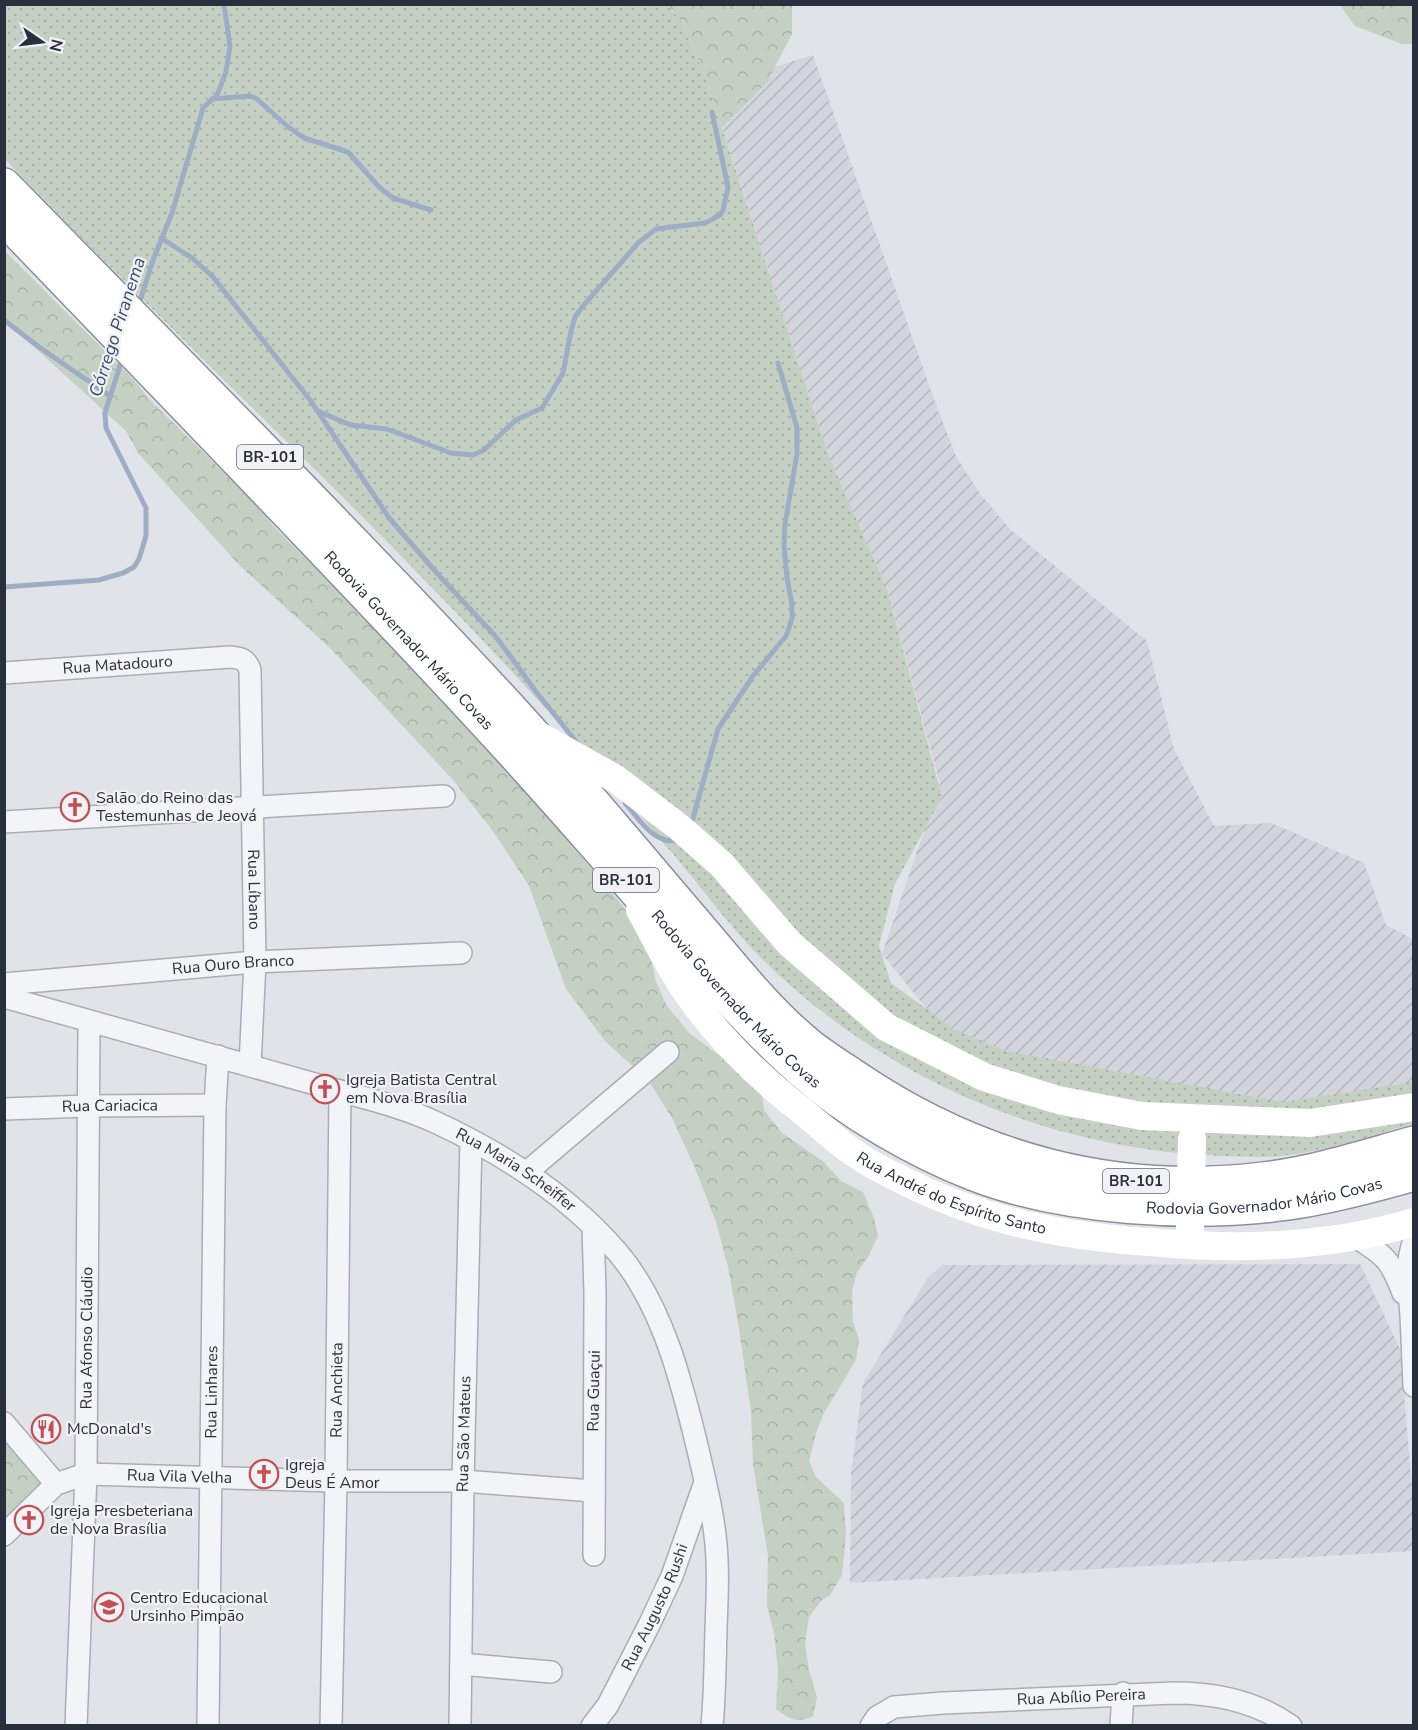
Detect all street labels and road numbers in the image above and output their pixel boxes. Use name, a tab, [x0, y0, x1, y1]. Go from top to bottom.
road number: BR-101	[237, 445, 303, 469]
street label: Rodovia Governador Mário Covas	[319, 546, 498, 735]
street label: Rua Matadouro	[62, 650, 174, 680]
street label: Rua Líbano	[242, 849, 265, 930]
road number: BR-101	[593, 868, 659, 892]
street label: Rodovia Governador Mário Covas	[646, 905, 826, 1094]
street label: Rua Ouro Branco	[171, 949, 295, 980]
street label: Rua Cariacica	[61, 1094, 158, 1118]
street label: Rua Maria Scheiffer	[452, 1123, 581, 1217]
street label: Rua André do Espírito Santo	[852, 1147, 1048, 1240]
road number: BR-101	[1103, 1169, 1169, 1193]
street label: Rodovia Governador Mário Covas	[1145, 1172, 1385, 1220]
street label: Rua Afonso Cláudio	[75, 1267, 98, 1410]
street label: Rua Anchieta	[325, 1342, 348, 1438]
street label: Rua Linhares	[200, 1345, 223, 1439]
street label: Rua Guaçui	[582, 1350, 606, 1432]
street label: Rua São Mateus	[452, 1375, 476, 1492]
street label: Rua Vila Velha	[127, 1464, 232, 1489]
street label: Rua Augusto Rushi	[616, 1541, 693, 1675]
street label: Rua Abílio Pereira	[1016, 1683, 1146, 1711]

